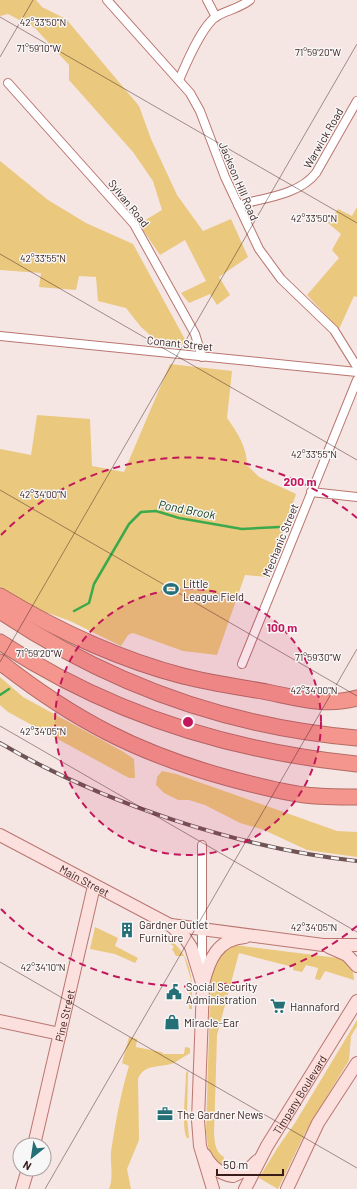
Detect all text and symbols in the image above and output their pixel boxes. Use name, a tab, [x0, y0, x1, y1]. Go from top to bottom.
text: 42°33'50"N	[20, 16, 66, 28]
text: 71°59'10"W	[17, 42, 61, 54]
text: 71°59'20"W	[295, 46, 341, 58]
street label: Warwick Road	[300, 105, 346, 171]
street label: Jackson Hill Road	[217, 140, 261, 222]
street label: Sylvan Road	[106, 177, 152, 229]
text: 42°33'50"N	[291, 212, 337, 224]
text: 42°33'55"N	[20, 252, 66, 264]
street label: Conant Street	[146, 333, 214, 353]
text: 42°33'55"N	[291, 448, 337, 460]
text: 200 m	[284, 474, 316, 488]
text: 42°34'00"N	[19, 488, 67, 500]
water label: Pond Brook	[157, 497, 217, 521]
street label: Mechanic Street	[259, 502, 301, 578]
place label: Little League Field	[183, 577, 244, 603]
sports icon: Little League Field	[162, 580, 180, 598]
text: 100 m	[267, 620, 297, 634]
text: 71°59'20"W	[16, 647, 62, 659]
text: 71°59'30"W	[295, 651, 341, 663]
text: 42°34'00"N	[290, 684, 338, 696]
centre of rings	[181, 715, 195, 729]
text: 42°34'05"N	[20, 725, 66, 737]
street label: Main Street	[58, 861, 112, 898]
place label: Gardner Outlet Furniture	[139, 918, 208, 944]
building icon: Gardner Outlet Furniture	[118, 921, 136, 939]
text: 42°34'05"N	[291, 921, 337, 933]
text: 42°34'10"N	[20, 961, 66, 973]
place label: Social Security Administration	[186, 980, 257, 1006]
public building icon: Social Security Administration	[165, 983, 183, 1001]
street label: Pine Street	[52, 988, 76, 1043]
supermarket icon: Hannaford	[269, 997, 287, 1015]
place label: Hannaford	[290, 1000, 340, 1013]
shop icon: Miracle-Ear	[163, 1013, 181, 1031]
place label: Miracle-Ear	[184, 1016, 239, 1029]
street label: Timpany Boulevard	[270, 1052, 328, 1136]
office icon: The Gardner News	[156, 1105, 174, 1123]
place label: The Gardner News	[177, 1108, 263, 1121]
north arrow	[12, 1137, 52, 1177]
scale bar	[217, 1151, 283, 1177]
text: 50 m	[223, 1157, 248, 1171]
text: N	[20, 1159, 33, 1174]

